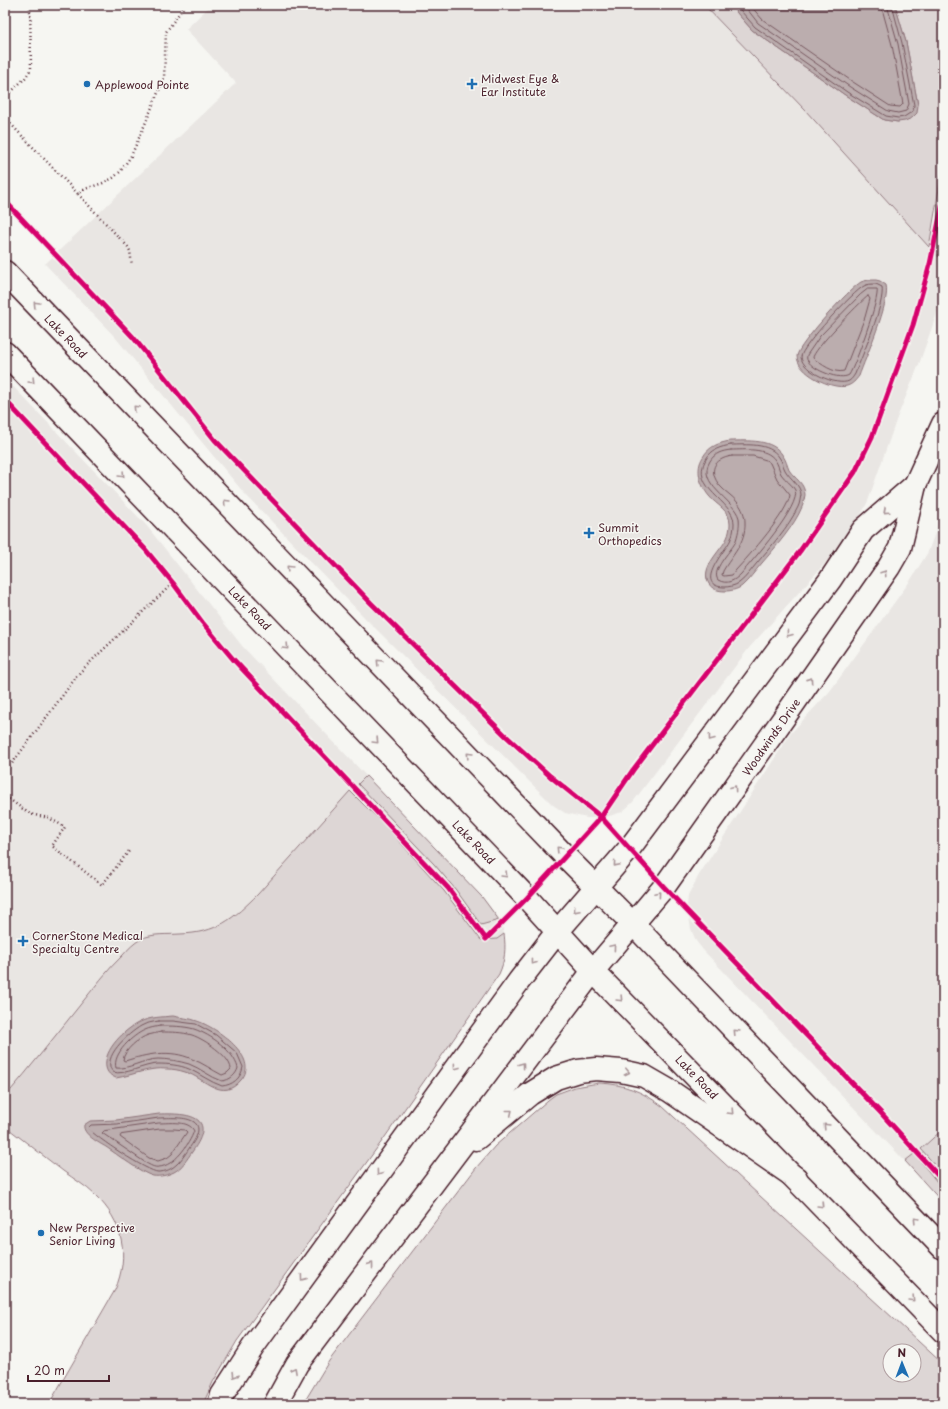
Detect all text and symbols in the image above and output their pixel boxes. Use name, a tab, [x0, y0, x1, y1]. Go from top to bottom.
place label: Midwest Eye & Ear Institute	[481, 70, 559, 100]
place label: Applewood Pointe	[95, 76, 189, 93]
marker: Midwest Eye & Ear Institute	[466, 78, 478, 90]
marker: Applewood Pointe	[82, 79, 92, 89]
one-way arrow	[33, 301, 41, 309]
street label: Lake Road	[41, 310, 91, 362]
one-way arrow	[27, 376, 35, 384]
one-way arrow	[133, 405, 140, 413]
one-way arrow	[117, 470, 125, 478]
one-way arrow	[223, 499, 231, 507]
one-way arrow	[883, 506, 890, 513]
place label: Summit Orthopedics	[598, 519, 662, 549]
marker: Summit Orthopedics	[583, 527, 595, 539]
one-way arrow	[286, 565, 294, 573]
one-way arrow	[879, 570, 887, 577]
street label: Lake Road	[225, 582, 275, 634]
one-way arrow	[787, 629, 794, 636]
one-way arrow	[281, 642, 289, 650]
one-way arrow	[376, 659, 384, 667]
one-way arrow	[805, 678, 812, 685]
street label: Woodwinds Drive	[738, 695, 804, 779]
one-way arrow	[709, 734, 716, 741]
one-way arrow	[371, 736, 378, 743]
one-way arrow	[467, 753, 474, 760]
one-way arrow	[729, 786, 736, 793]
street label: Lake Road	[449, 816, 499, 868]
one-way arrow	[556, 846, 564, 854]
one-way arrow	[613, 859, 620, 866]
one-way arrow	[500, 870, 508, 878]
one-way arrow	[653, 891, 660, 898]
one-way arrow	[574, 905, 581, 912]
place label: CornerStone Medical Specialty Centre	[32, 927, 143, 957]
marker: CornerStone Medical Specialty Centre	[17, 935, 29, 947]
one-way arrow	[608, 945, 615, 952]
one-way arrow	[530, 958, 537, 965]
one-way arrow	[615, 994, 623, 1002]
one-way arrow	[734, 1029, 741, 1037]
street label: Lake Road	[672, 1051, 722, 1103]
one-way arrow	[517, 1062, 524, 1069]
one-way arrow	[454, 1063, 461, 1070]
one-way arrow	[623, 1067, 630, 1076]
one-way arrow	[726, 1107, 734, 1115]
one-way arrow	[505, 1109, 512, 1116]
one-way arrow	[823, 1123, 831, 1131]
one-way arrow	[377, 1168, 384, 1175]
one-way arrow	[817, 1200, 824, 1208]
one-way arrow	[913, 1217, 921, 1225]
place label: New Perspective Senior Living	[49, 1219, 135, 1249]
marker: New Perspective Senior Living	[36, 1228, 46, 1238]
one-way arrow	[366, 1263, 373, 1270]
one-way arrow	[301, 1273, 308, 1280]
one-way arrow	[907, 1294, 914, 1301]
north arrow	[882, 1343, 922, 1383]
text: N	[897, 1344, 907, 1361]
scale bar	[28, 1357, 109, 1383]
text: 20 m	[34, 1361, 65, 1379]
one-way arrow	[290, 1367, 297, 1374]
one-way arrow	[232, 1371, 240, 1378]

